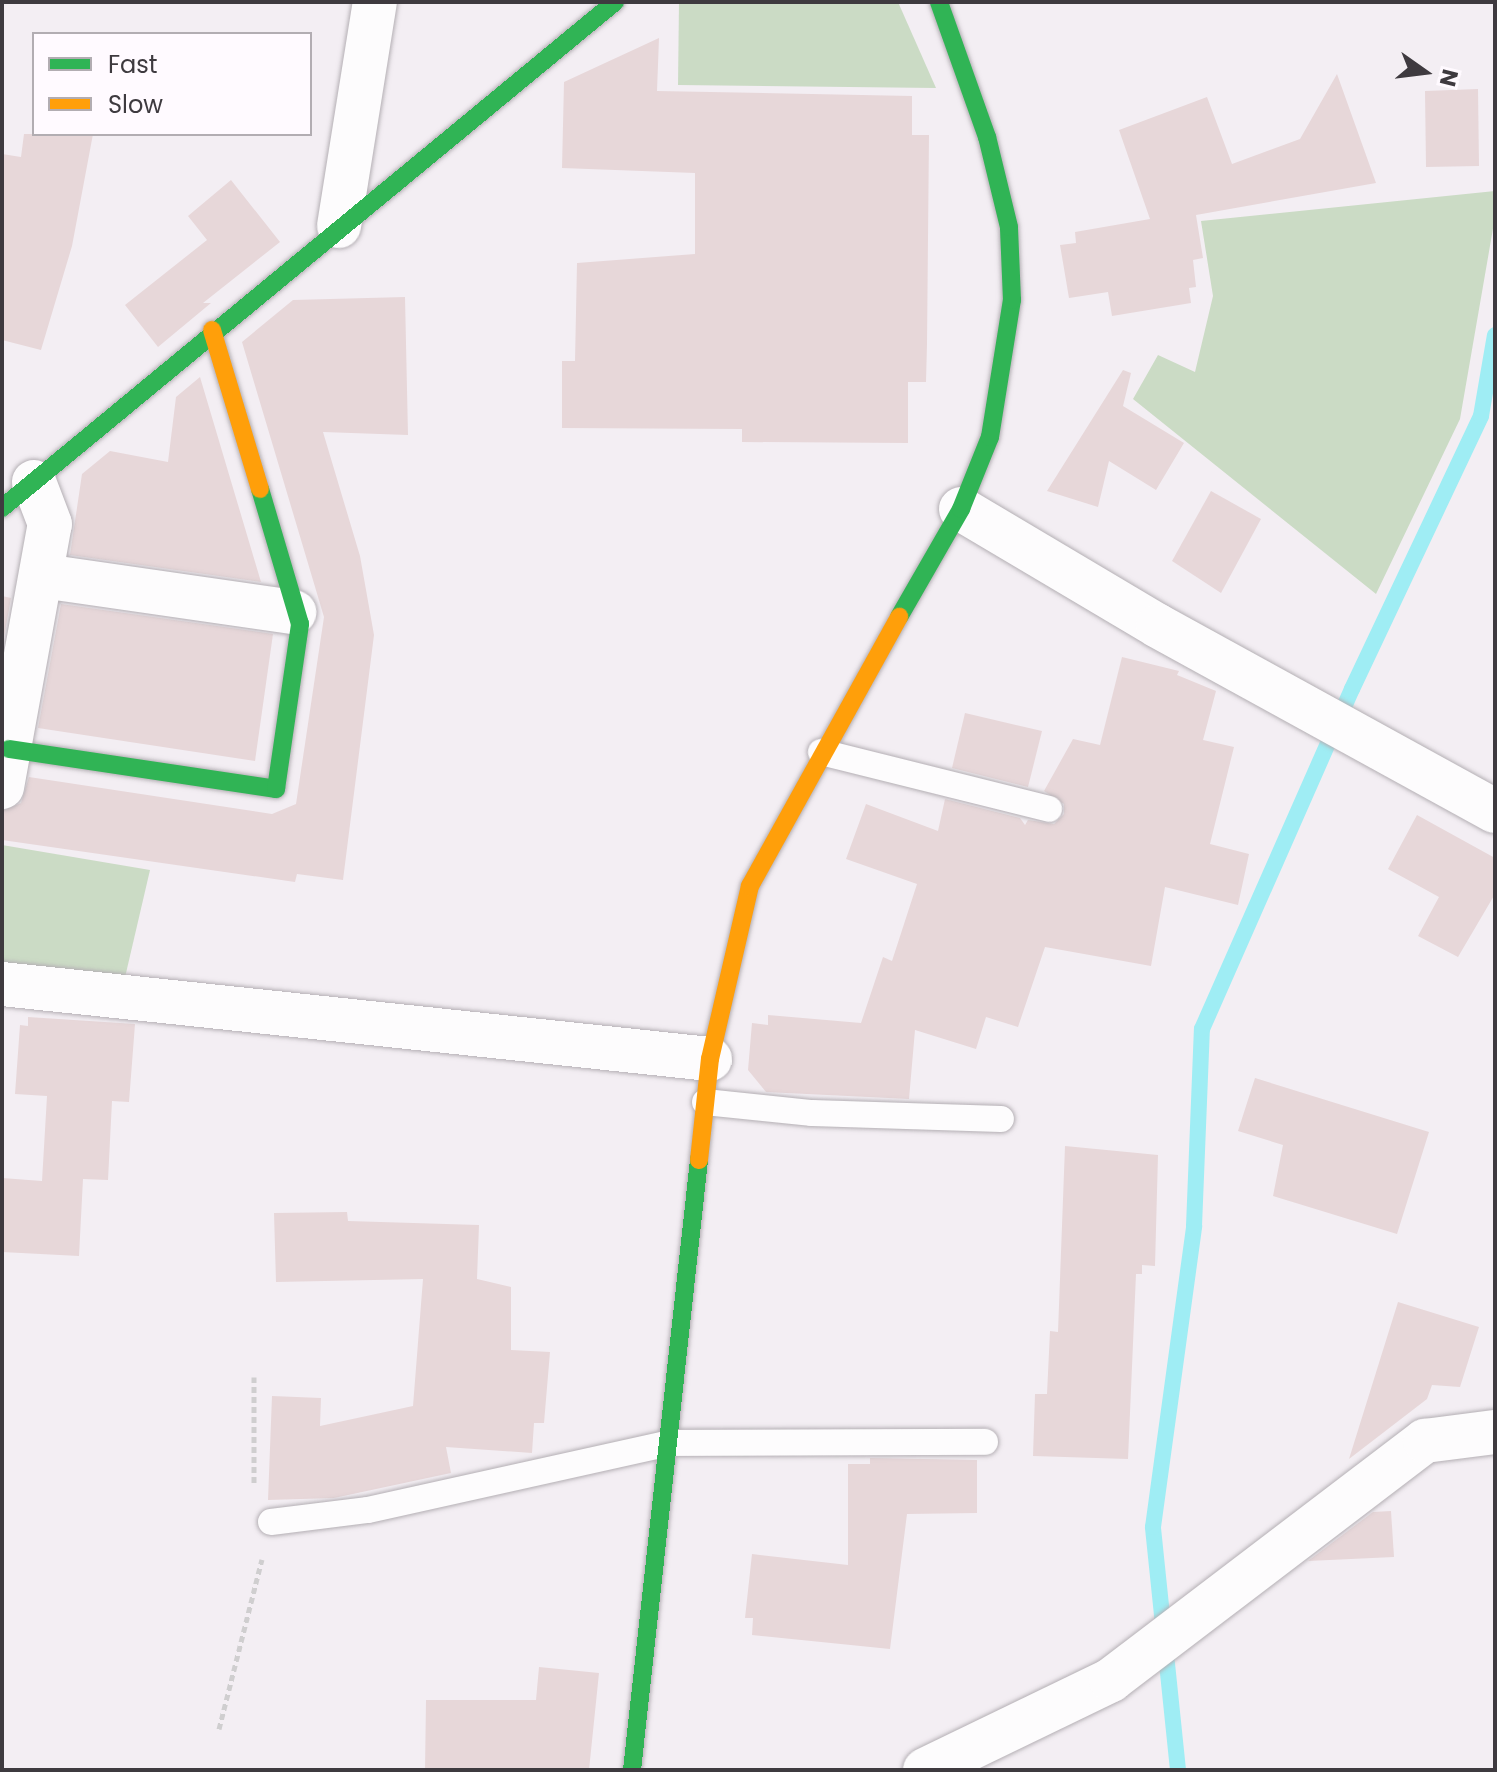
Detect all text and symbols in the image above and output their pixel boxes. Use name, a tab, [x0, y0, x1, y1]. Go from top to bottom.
legend	[32, 32, 312, 136]
north arrow	[1385, 32, 1465, 112]
text: Fast	[108, 48, 158, 81]
text: N	[1432, 66, 1466, 90]
text: Slow	[108, 88, 163, 121]

